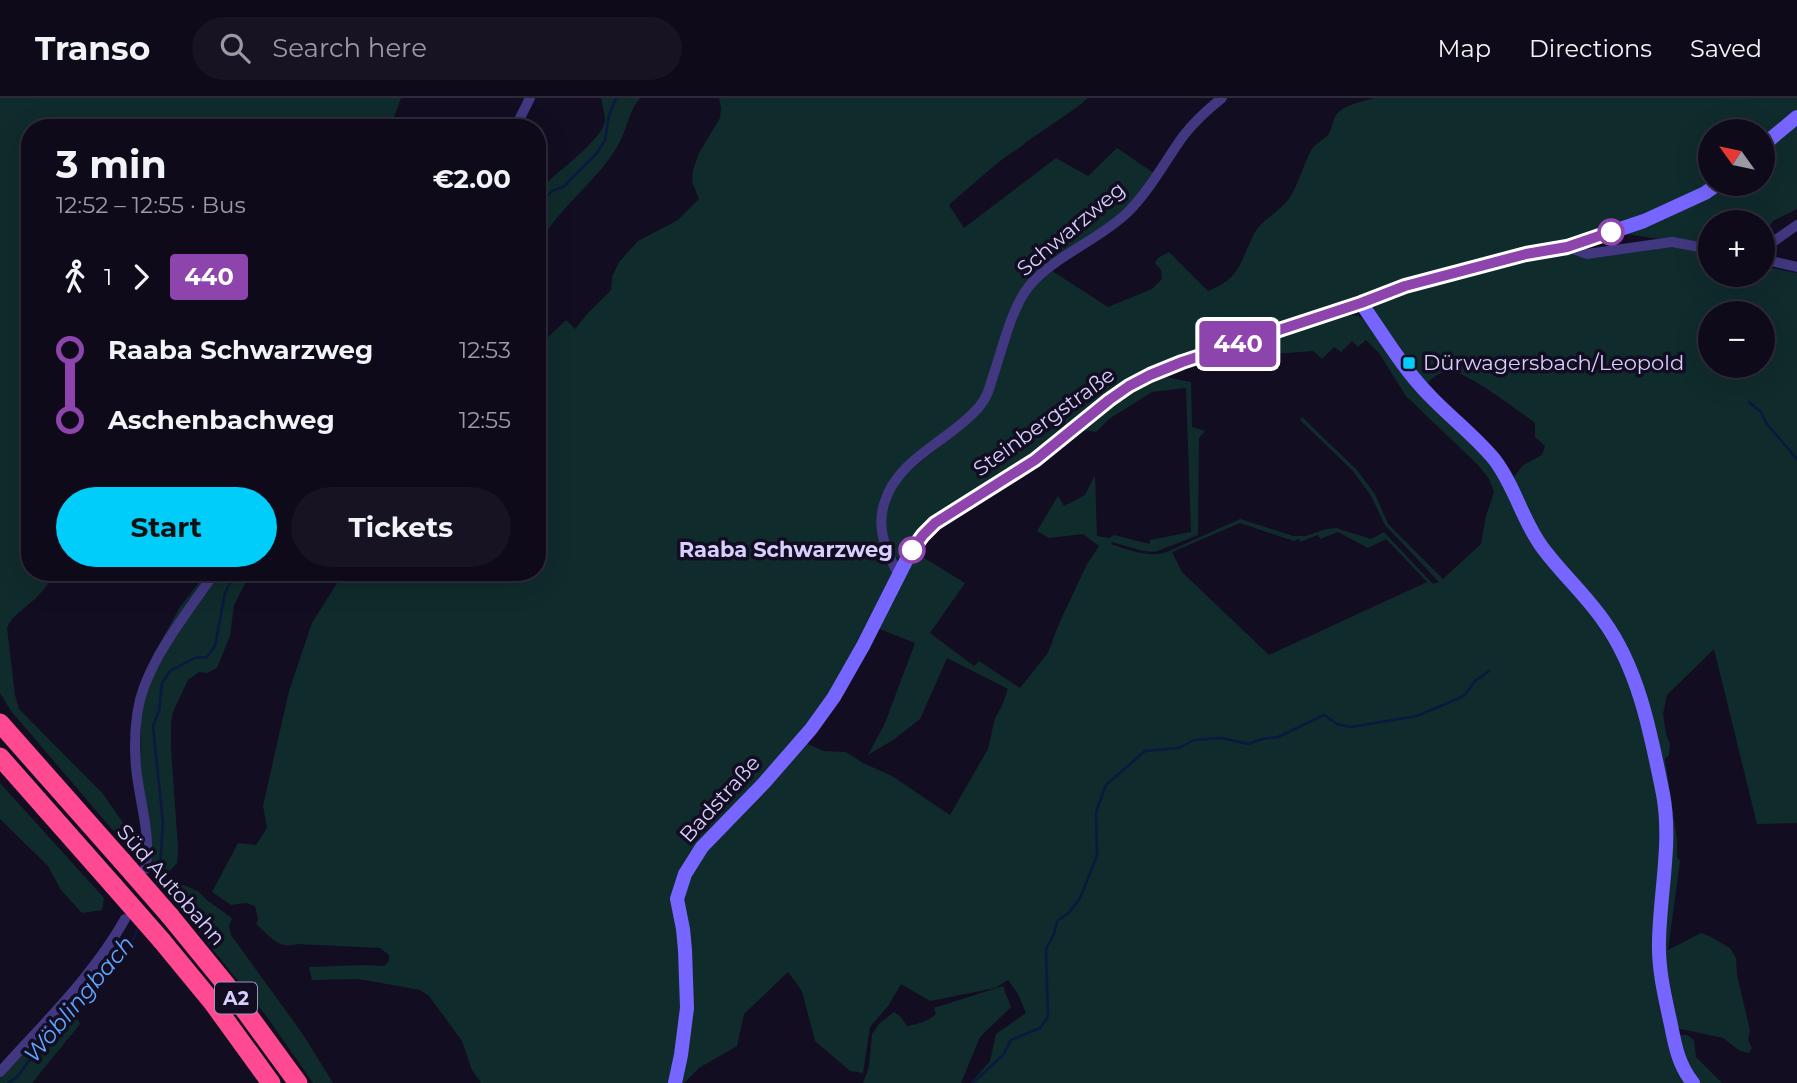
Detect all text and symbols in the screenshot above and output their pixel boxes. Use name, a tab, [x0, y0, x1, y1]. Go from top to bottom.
search box	[192, 17, 682, 80]
text: Transo	[35, 28, 150, 68]
icon: search	[216, 29, 254, 67]
text: Search here	[272, 32, 427, 64]
text: Map	[1438, 34, 1491, 63]
text: Directions	[1529, 34, 1652, 63]
text: Saved	[1690, 34, 1762, 63]
north arrow	[1698, 119, 1774, 196]
map controls	[1698, 119, 1775, 378]
text: 3 min	[56, 141, 167, 188]
text: €2.00	[433, 163, 511, 195]
street label: Schwarzweg	[1012, 176, 1130, 281]
text: 12:52 – 12:55 · Bus	[56, 191, 246, 219]
button: +	[1698, 210, 1775, 287]
unlabelled marker	[1598, 219, 1624, 245]
icon: walk	[56, 258, 94, 296]
icon: forward	[122, 258, 160, 296]
text: 440	[184, 262, 234, 291]
text: 1	[104, 263, 112, 291]
button: −	[1698, 301, 1775, 378]
line badge: 440	[1198, 321, 1278, 367]
text: 440	[1213, 329, 1263, 358]
text: Raaba Schwarzweg	[108, 334, 373, 366]
text: 12:53	[459, 336, 511, 364]
place label: Dürwagersbach/Leopold	[1423, 350, 1684, 375]
marker: Dürwagersbach/Leopold	[1401, 355, 1417, 371]
street label: Steinbergstraße	[968, 362, 1119, 481]
text: Aschenbachweg	[108, 404, 335, 436]
text: 12:55	[459, 406, 511, 434]
button: Start	[56, 487, 277, 567]
button: Tickets	[291, 487, 511, 567]
place label: Raaba Schwarzweg	[679, 537, 893, 562]
marker: Raaba Schwarzweg	[899, 537, 925, 563]
street label: Badstraße	[674, 750, 765, 847]
street label: Süd Autobahn	[112, 819, 231, 950]
water label: Wöblingbach	[18, 930, 140, 1068]
road number: A2	[215, 983, 257, 1014]

